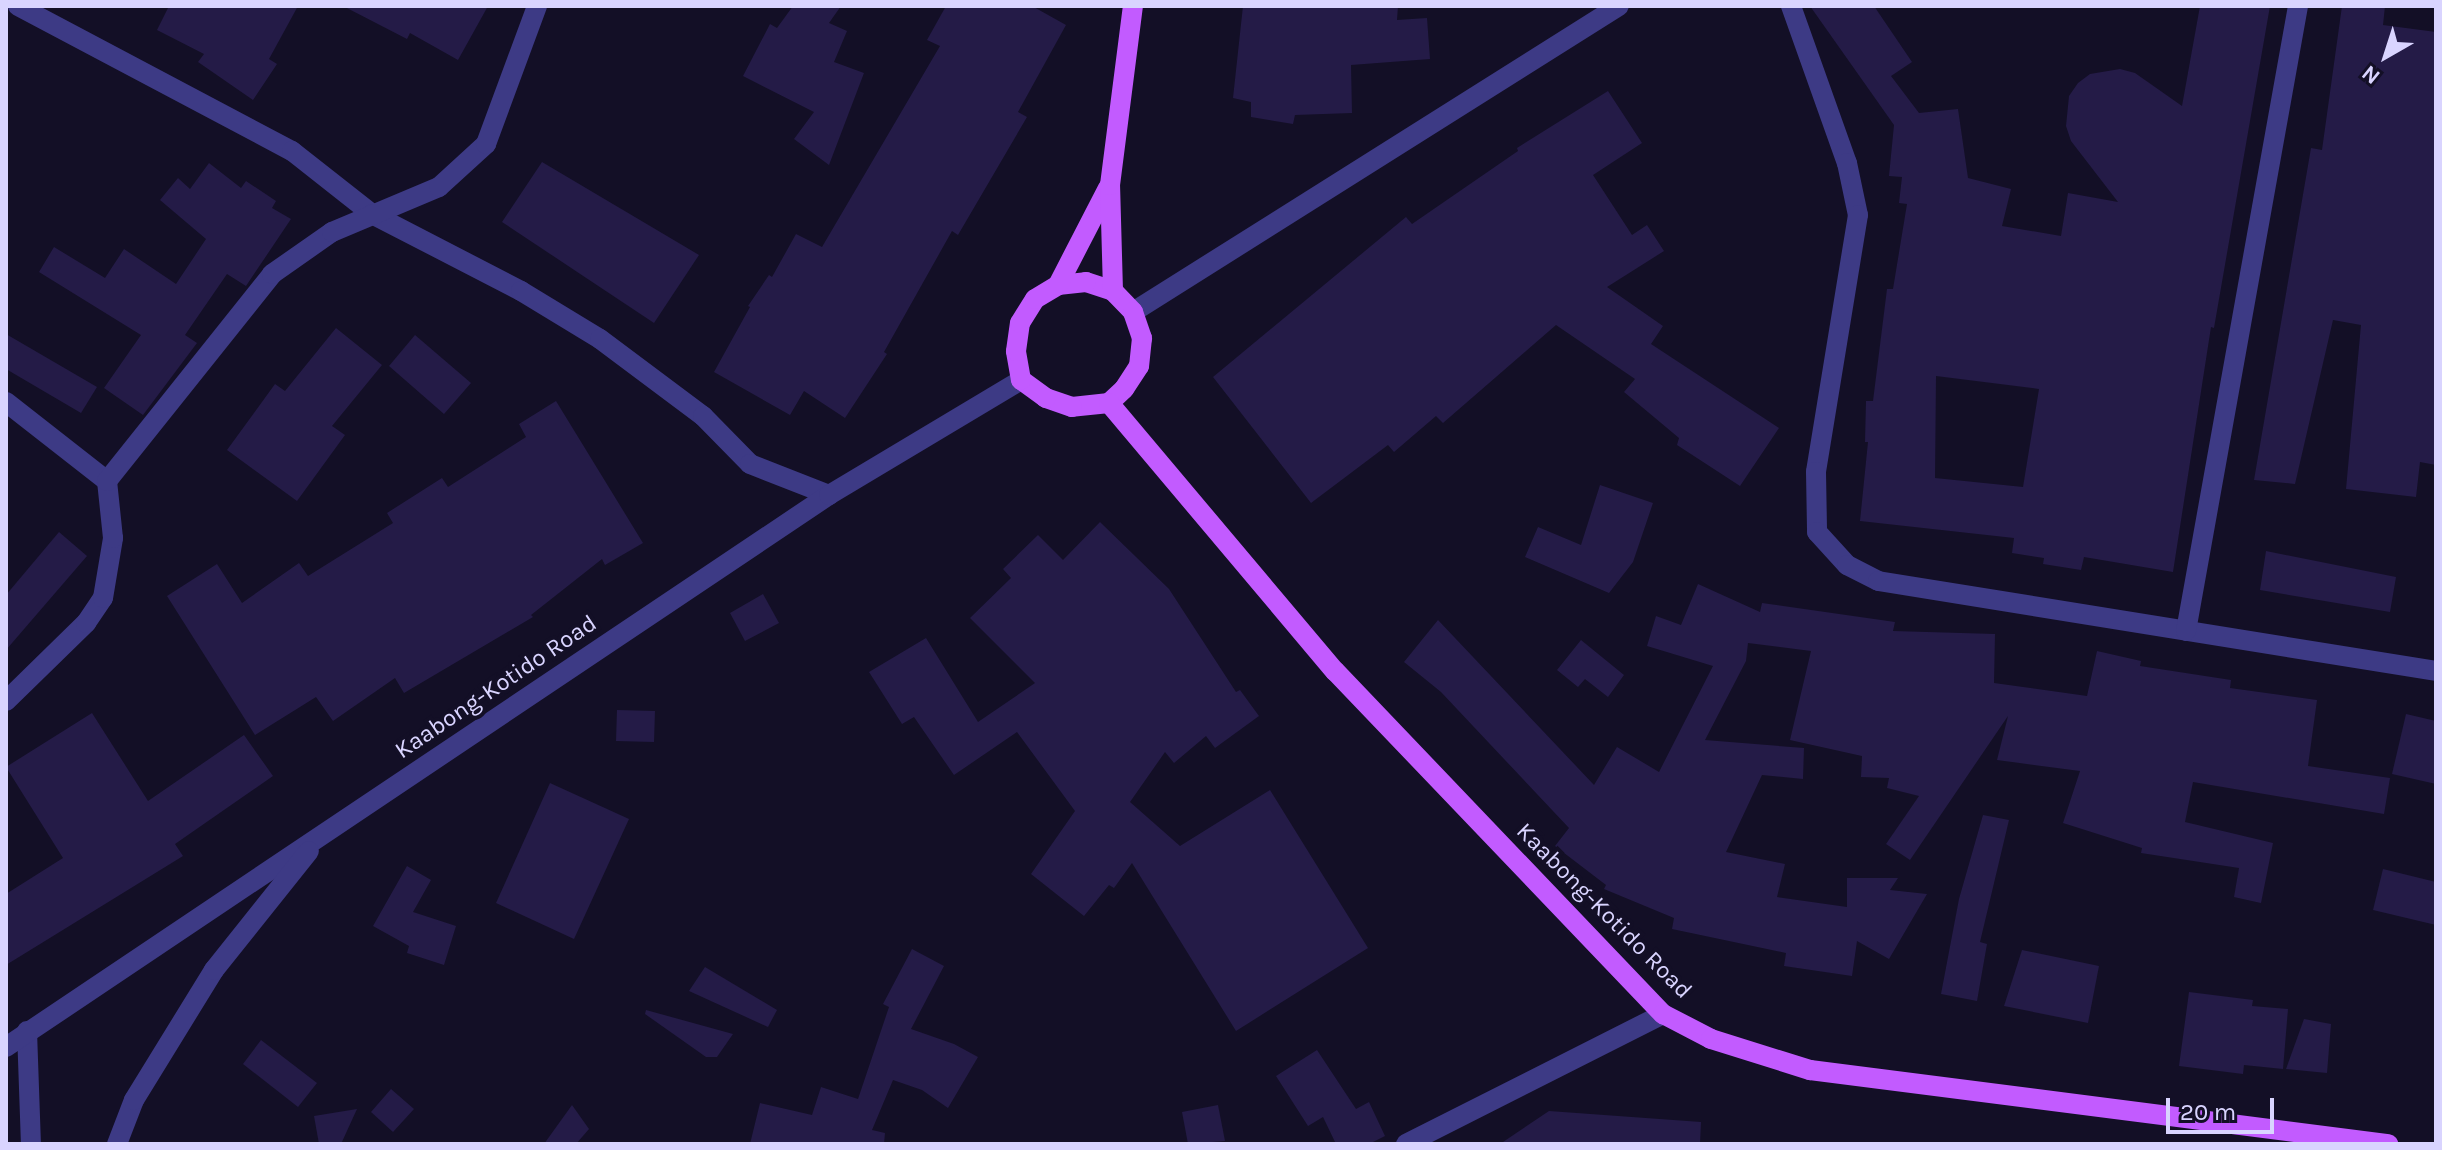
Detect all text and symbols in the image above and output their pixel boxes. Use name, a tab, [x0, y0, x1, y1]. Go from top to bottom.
north arrow	[2346, 16, 2426, 96]
text: N	[2357, 60, 2385, 90]
street label: Kaabong-Kotido Road	[390, 609, 602, 765]
street label: Kaabong-Kotido Road	[1510, 817, 1698, 1005]
scale bar	[2170, 1082, 2278, 1132]
text: 20 m	[2180, 1098, 2236, 1126]

